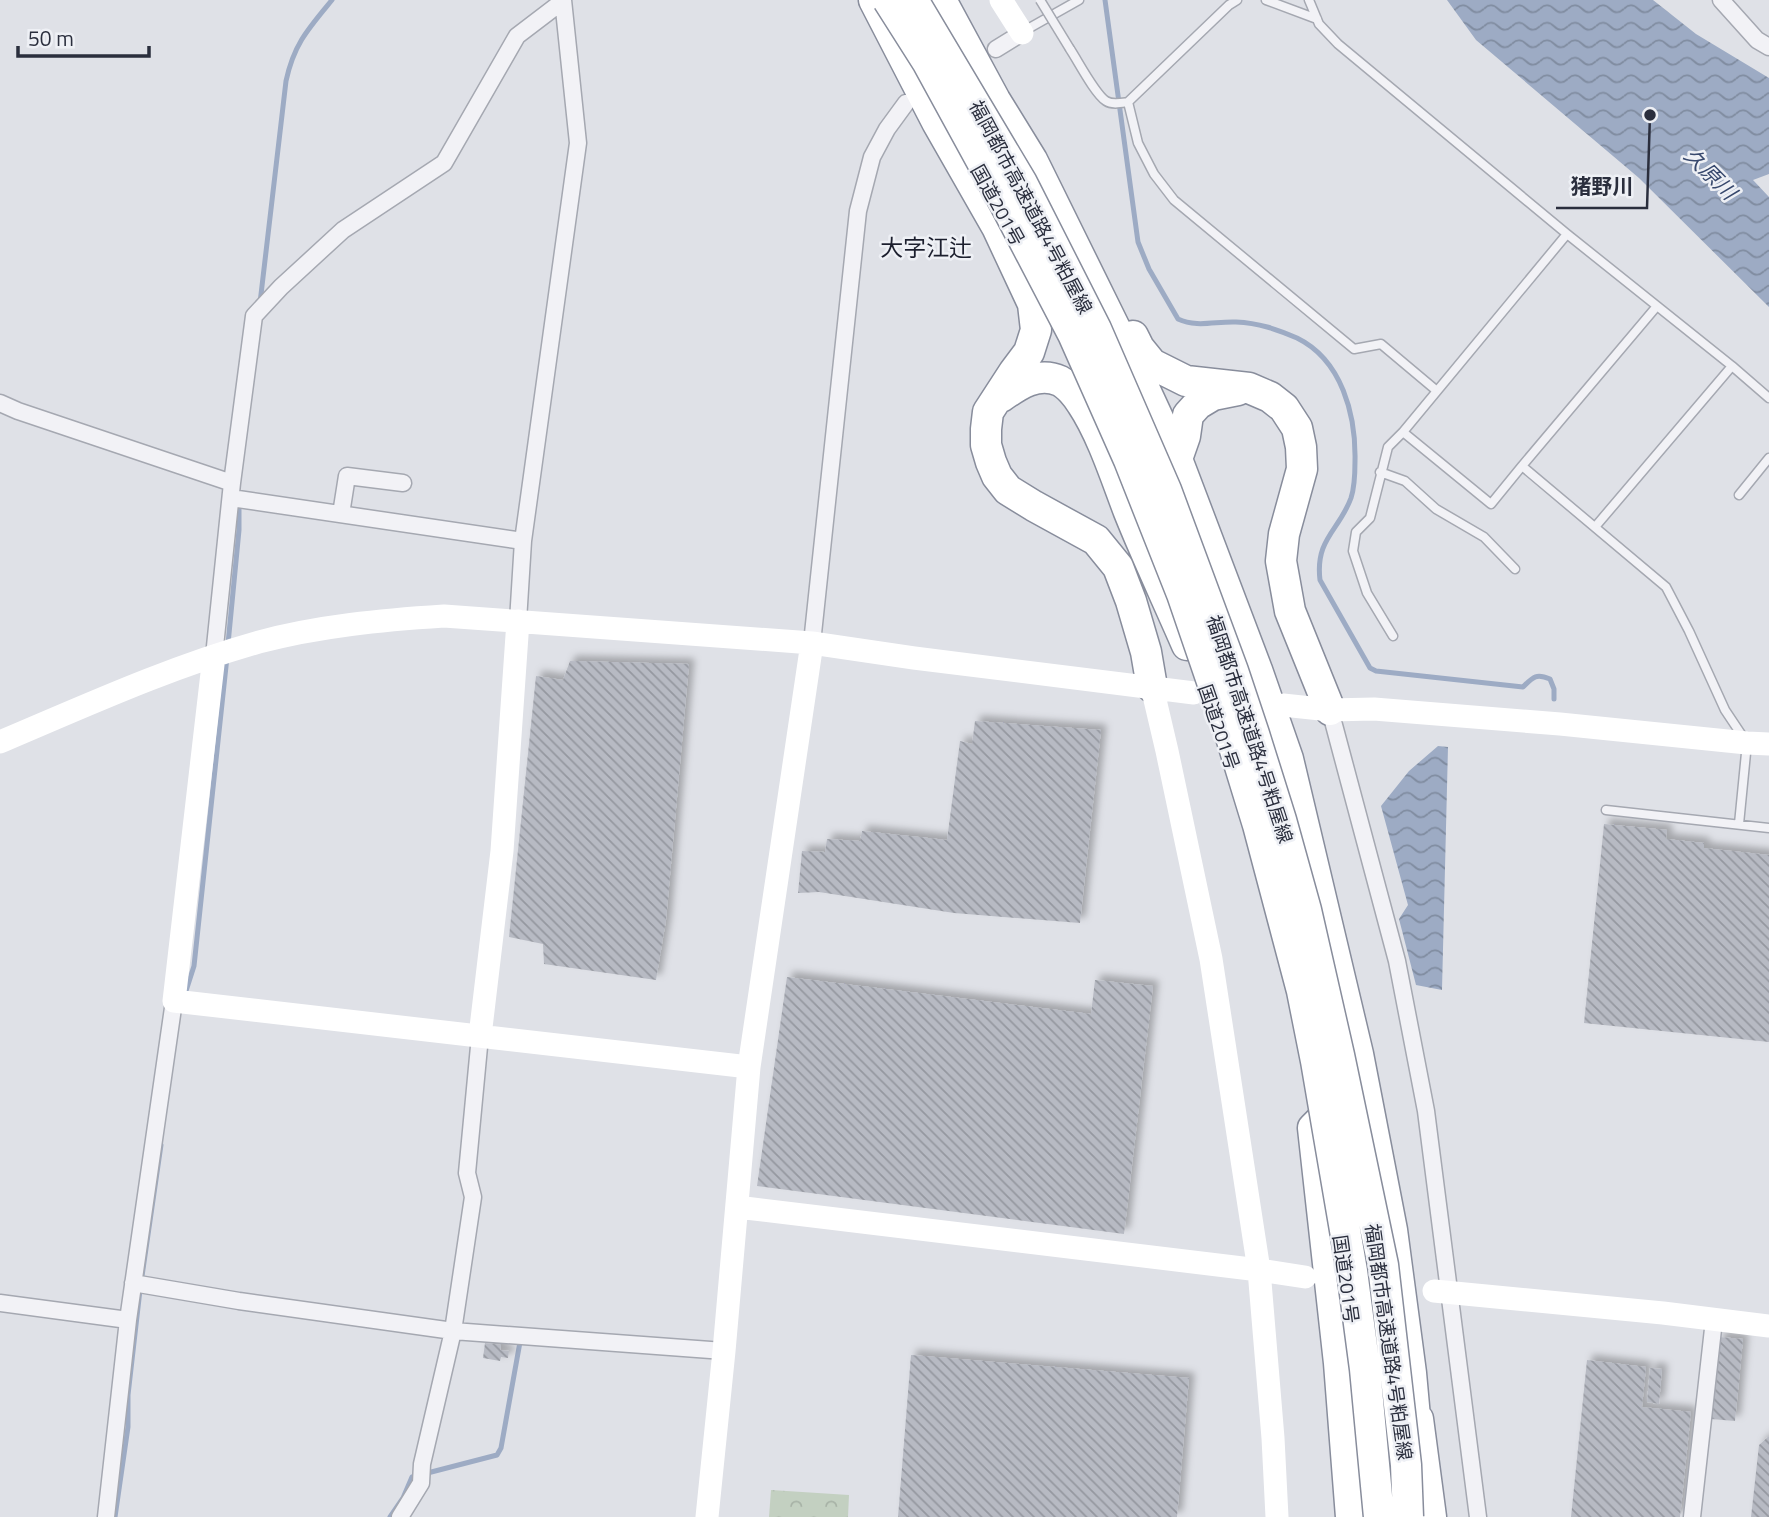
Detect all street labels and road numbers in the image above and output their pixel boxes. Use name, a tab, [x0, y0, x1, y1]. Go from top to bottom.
street label: 福岡都市高速道路4号粕屋線	[963, 95, 1100, 319]
street label: 国道201号	[964, 159, 1033, 251]
street label: 福岡都市高速道路4号粕屋線	[1200, 611, 1301, 847]
street label: 国道201号	[1191, 680, 1248, 774]
street label: 福岡都市高速道路4号粕屋線	[1359, 1222, 1420, 1462]
street label: 国道201号	[1326, 1233, 1367, 1325]

